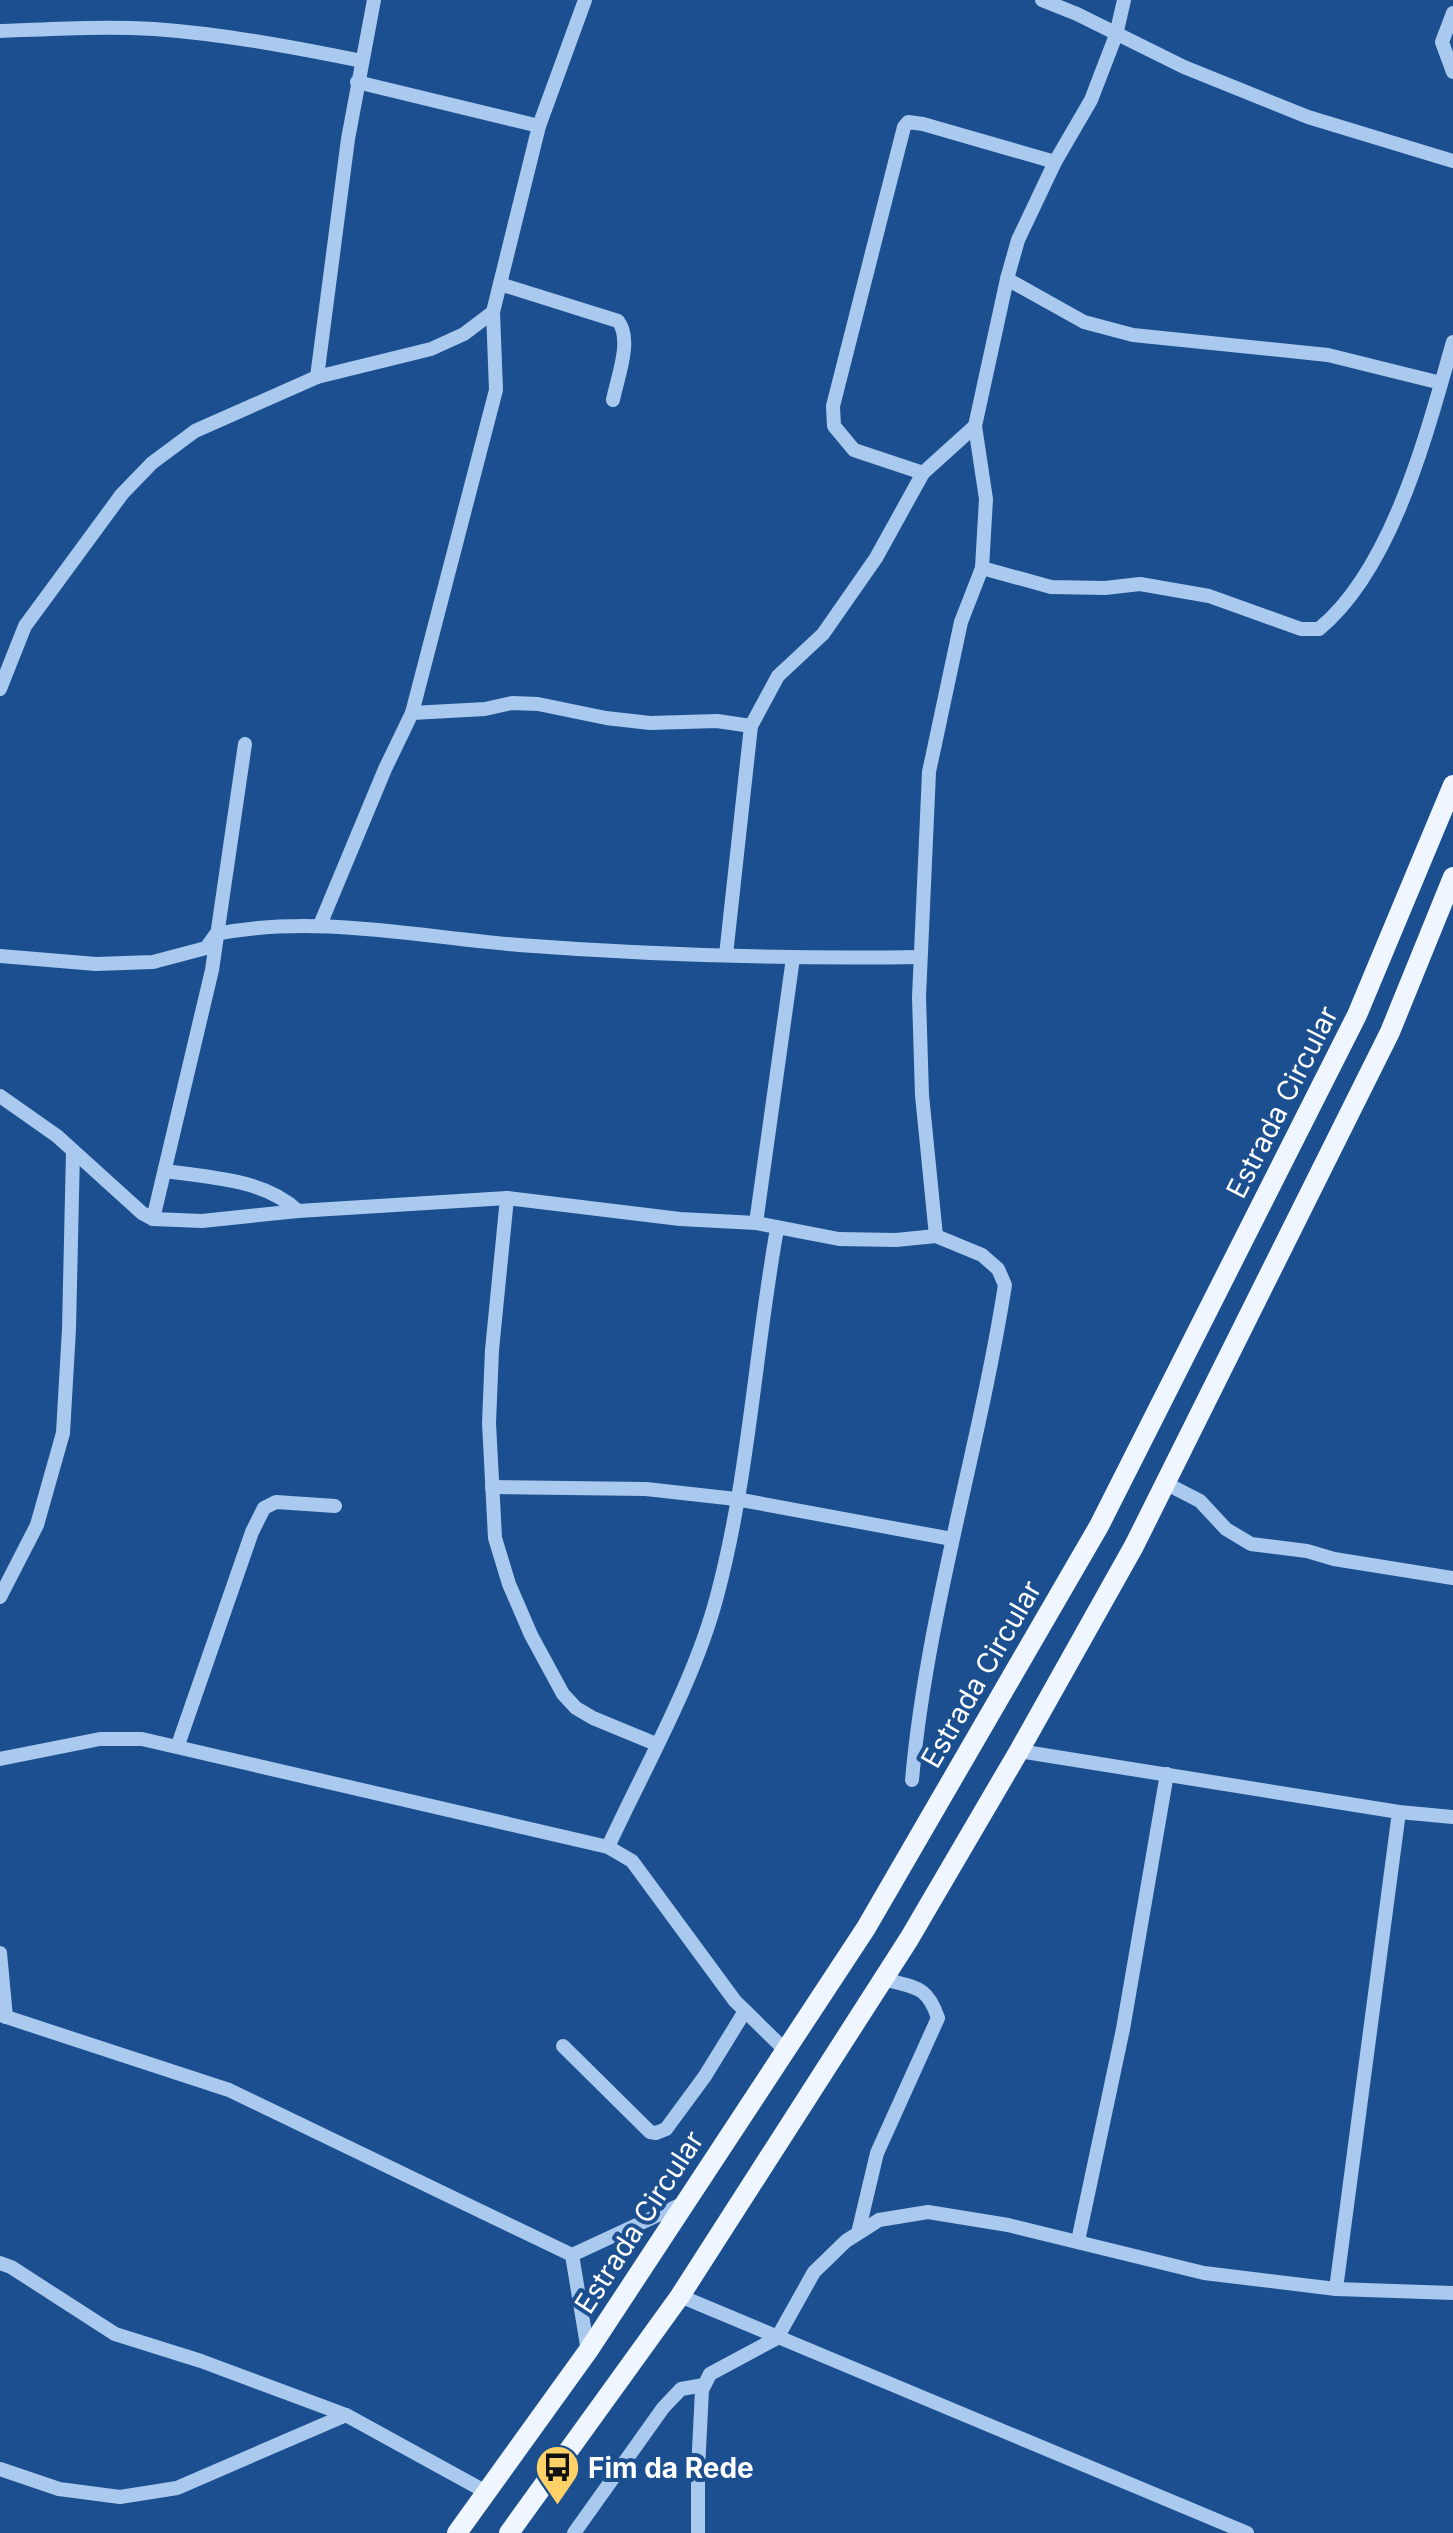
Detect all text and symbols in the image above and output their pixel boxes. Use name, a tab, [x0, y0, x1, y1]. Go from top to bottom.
street label: Estrada Circular	[1219, 1000, 1345, 1204]
street label: Estrada Circular	[914, 1574, 1048, 1774]
street label: Estrada Circular	[567, 2124, 711, 2320]
bus stop icon: Fim da Rede	[533, 2444, 581, 2507]
place label: Fim da Rede	[588, 2451, 754, 2485]

